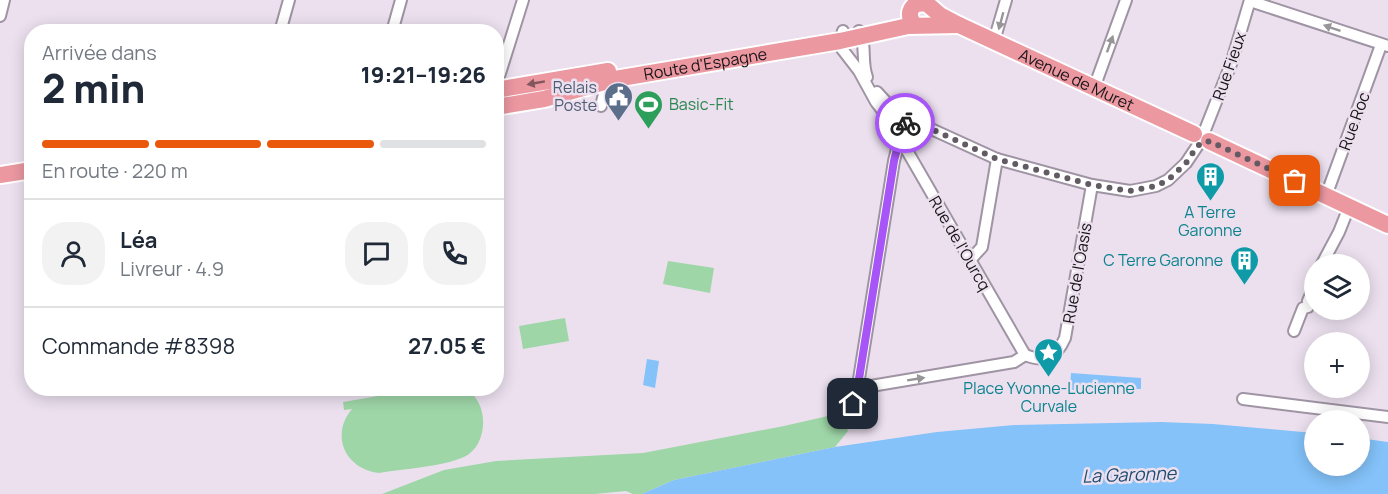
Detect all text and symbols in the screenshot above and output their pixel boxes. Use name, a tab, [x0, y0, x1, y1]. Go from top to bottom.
one-way arrow	[995, 12, 1005, 30]
one-way arrow	[1323, 23, 1341, 33]
street label: Rue Fieux	[1207, 28, 1251, 103]
one-way arrow	[1105, 35, 1115, 53]
text: Arrivée dans	[42, 39, 157, 66]
street label: Route d'Espagne	[642, 43, 769, 85]
street label: Avenue de Muret	[1016, 43, 1138, 116]
text: 19:21–19:26	[361, 60, 486, 90]
text: 2 min	[42, 61, 145, 115]
place label: Relais Poste	[553, 76, 597, 116]
one-way arrow	[527, 79, 546, 88]
public building icon: Relais Poste	[602, 80, 634, 122]
sports icon: Basic-Fit	[632, 88, 664, 130]
street label: Rue Roc	[1333, 89, 1375, 153]
place label: Basic-Fit	[669, 93, 734, 115]
courier	[875, 93, 935, 153]
icon: bike	[889, 107, 922, 140]
pin	[1269, 155, 1320, 206]
text: En route · 220 m	[42, 157, 188, 184]
building icon: A Terre Garonne	[1194, 160, 1226, 202]
icon: bag	[1278, 164, 1311, 197]
street label: Rue de l'Ourcq	[924, 192, 996, 294]
place label: A Terre Garonne	[1178, 201, 1242, 241]
street label: Rue de l'Oasis	[1057, 221, 1097, 325]
button: person	[42, 222, 105, 285]
button: chat	[345, 222, 408, 285]
button: phone	[423, 222, 486, 285]
text: Léa	[120, 225, 157, 255]
building icon: C Terre Garonne	[1228, 244, 1260, 286]
place label: C Terre Garonne	[1103, 249, 1223, 271]
map controls	[1304, 254, 1370, 476]
button: layers	[1304, 254, 1370, 320]
text: Livreur · 4.9	[120, 255, 224, 282]
text: Commande #8398	[42, 331, 235, 361]
text: 27.05 €	[408, 331, 486, 361]
button: +	[1304, 332, 1370, 398]
place icon: Place Yvonne-Lucienne Curvale	[1033, 336, 1065, 378]
one-way arrow	[907, 374, 926, 383]
place label: Place Yvonne-Lucienne Curvale	[963, 377, 1135, 417]
pin	[827, 378, 878, 429]
icon: home	[836, 387, 869, 420]
button: −	[1304, 410, 1370, 476]
water label: La Garonne	[1081, 460, 1178, 488]

